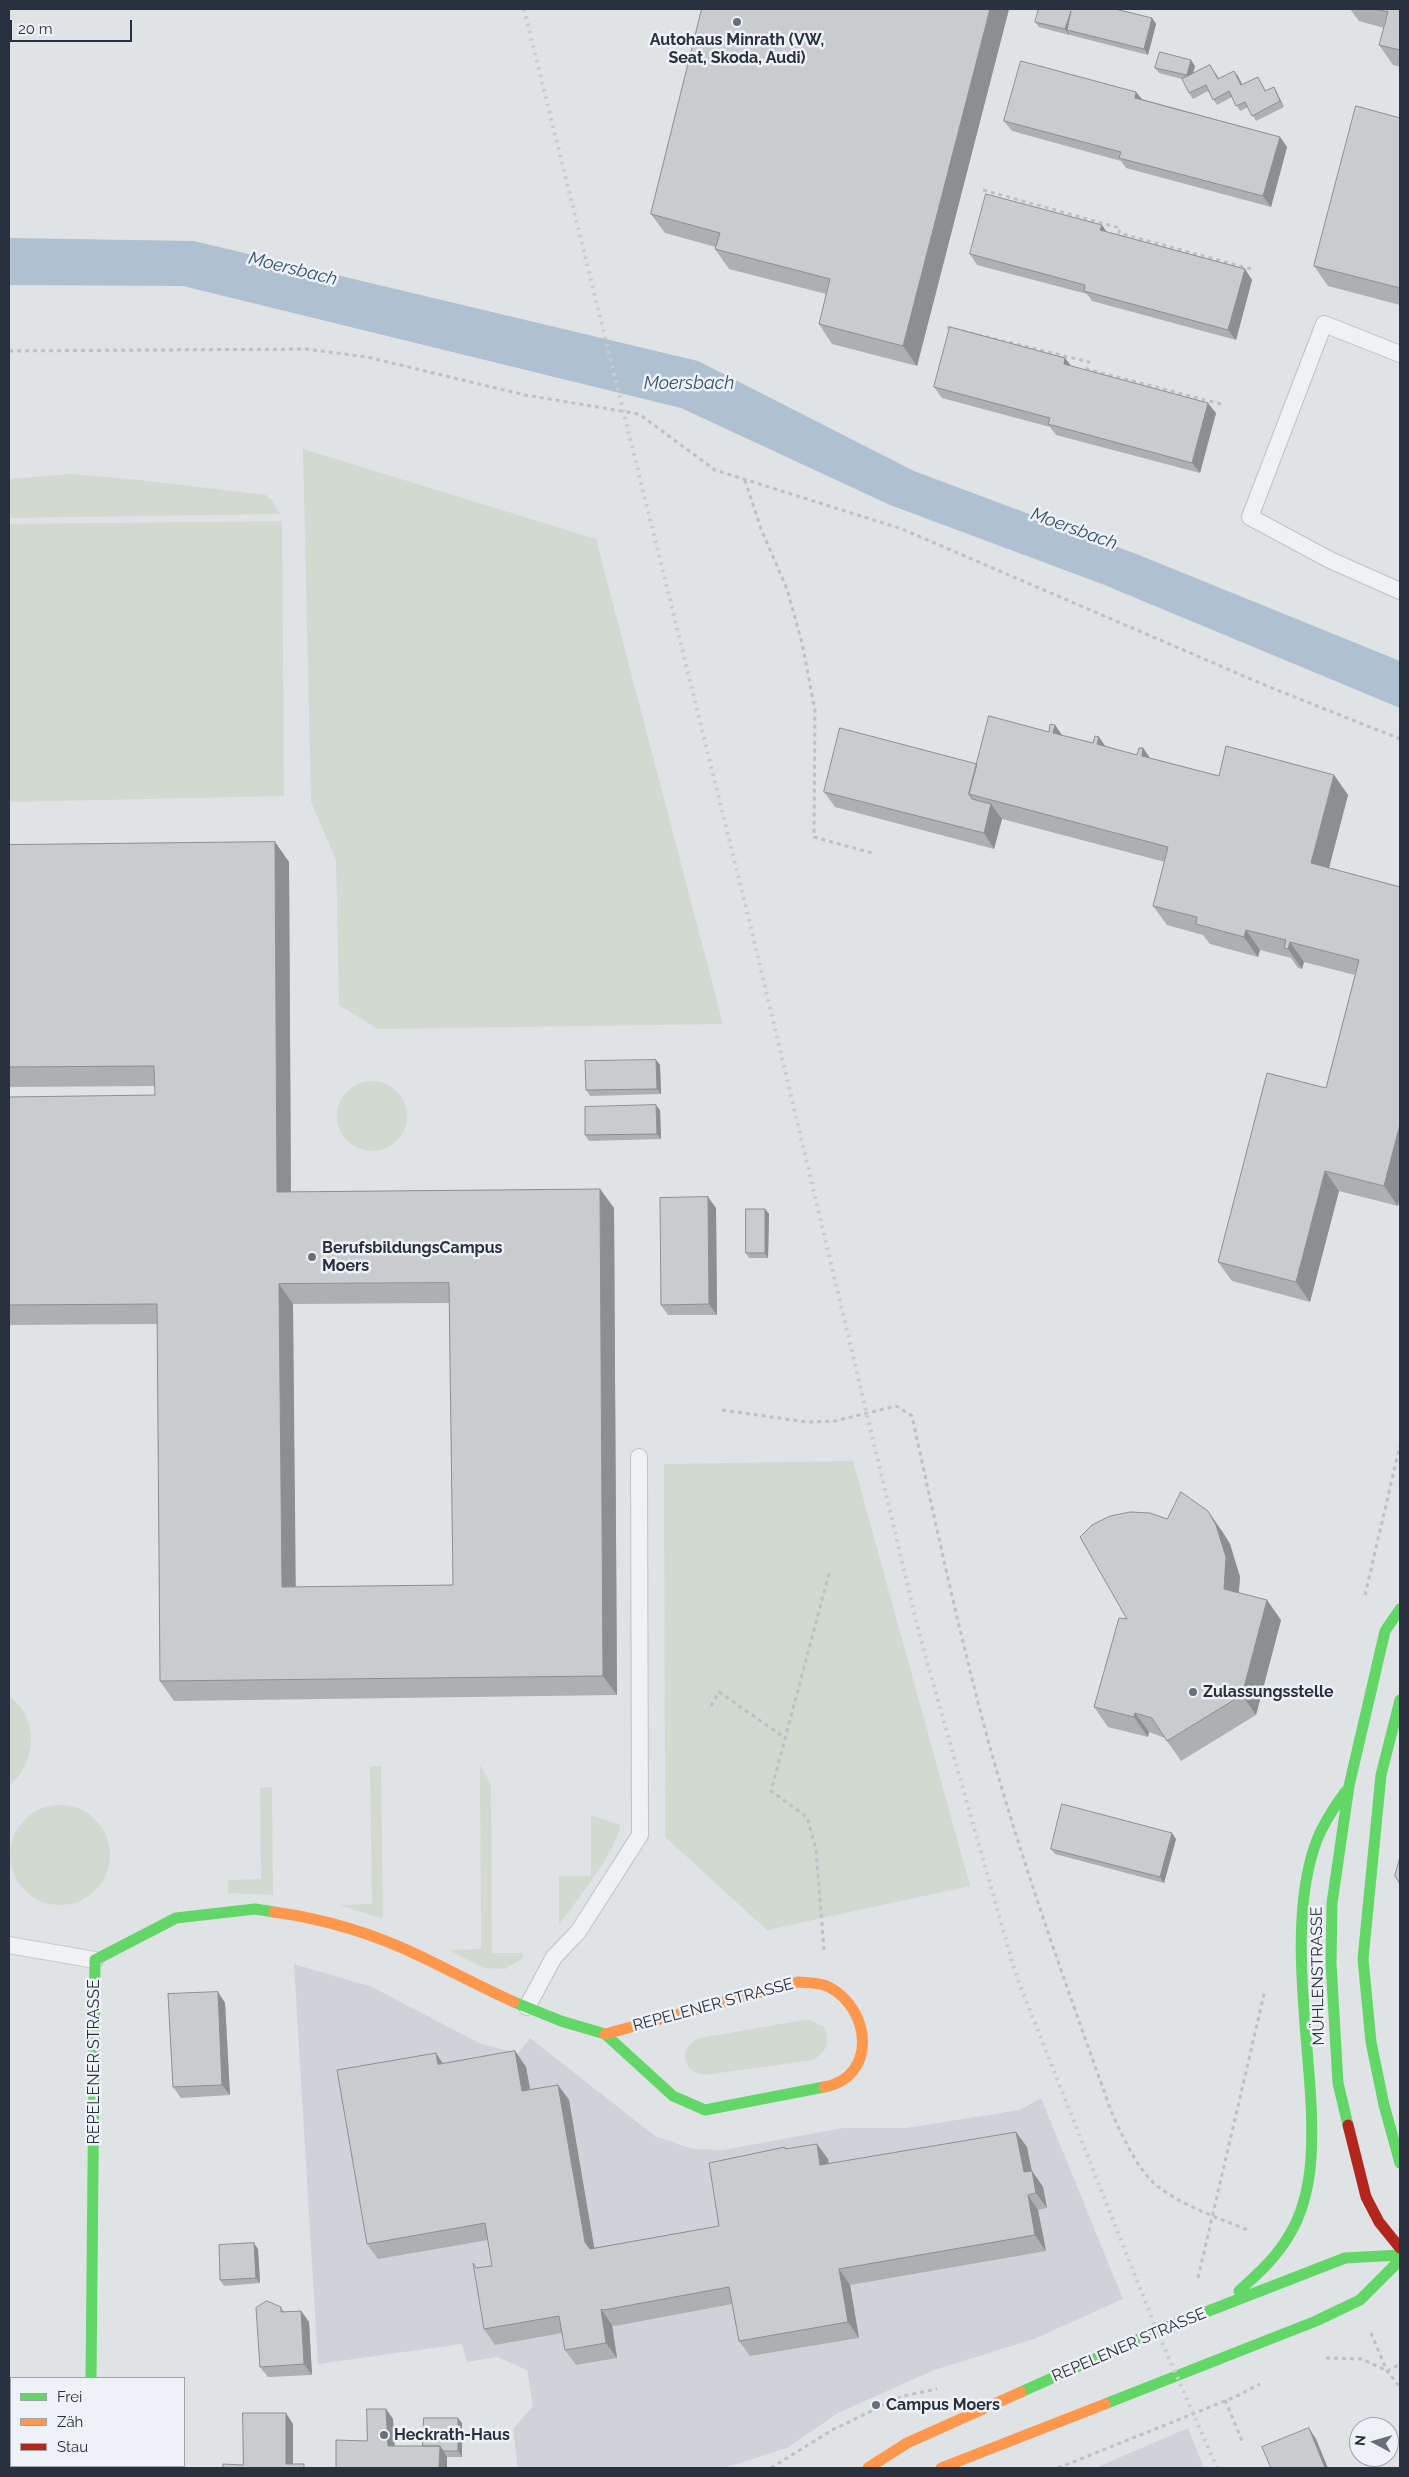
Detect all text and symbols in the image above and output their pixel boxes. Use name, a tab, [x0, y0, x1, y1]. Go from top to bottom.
scale bar	[12, 10, 135, 42]
marker: Autohaus Minrath (VW, Seat, Skoda, Audi)	[731, 16, 743, 28]
text: 20 m	[18, 20, 53, 38]
place label: Autohaus Minrath (VW, Seat, Skoda, Audi)	[650, 30, 824, 68]
water label: Moersbach	[247, 248, 339, 290]
water label: Moersbach	[644, 373, 734, 395]
water label: Moersbach	[1028, 503, 1120, 555]
place label: BerufsbildungsCampus Moers	[322, 1238, 503, 1276]
marker: BerufsbildungsCampus Moers	[306, 1251, 318, 1263]
place label: Zulassungsstelle	[1203, 1682, 1334, 1702]
marker: Zulassungsstelle	[1187, 1686, 1199, 1698]
street label: MÜHLENSTRASSE	[1307, 1906, 1329, 2046]
street label: REPELENER STRASSE	[631, 1974, 795, 2036]
street label: REPELENER STRASSE	[84, 1979, 104, 2145]
street label: REPELENER STRASSE	[1049, 2304, 1209, 2386]
legend	[10, 2377, 185, 2467]
text: Frei	[57, 2388, 82, 2406]
place label: Campus Moers	[886, 2395, 1000, 2415]
marker: Campus Moers	[870, 2399, 882, 2411]
text: Zäh	[57, 2413, 83, 2431]
north arrow	[1349, 2417, 1399, 2467]
place label: Heckrath-Haus	[394, 2425, 510, 2445]
marker: Heckrath-Haus	[378, 2429, 390, 2441]
text: N	[1352, 2434, 1369, 2447]
text: Stau	[57, 2438, 88, 2456]

